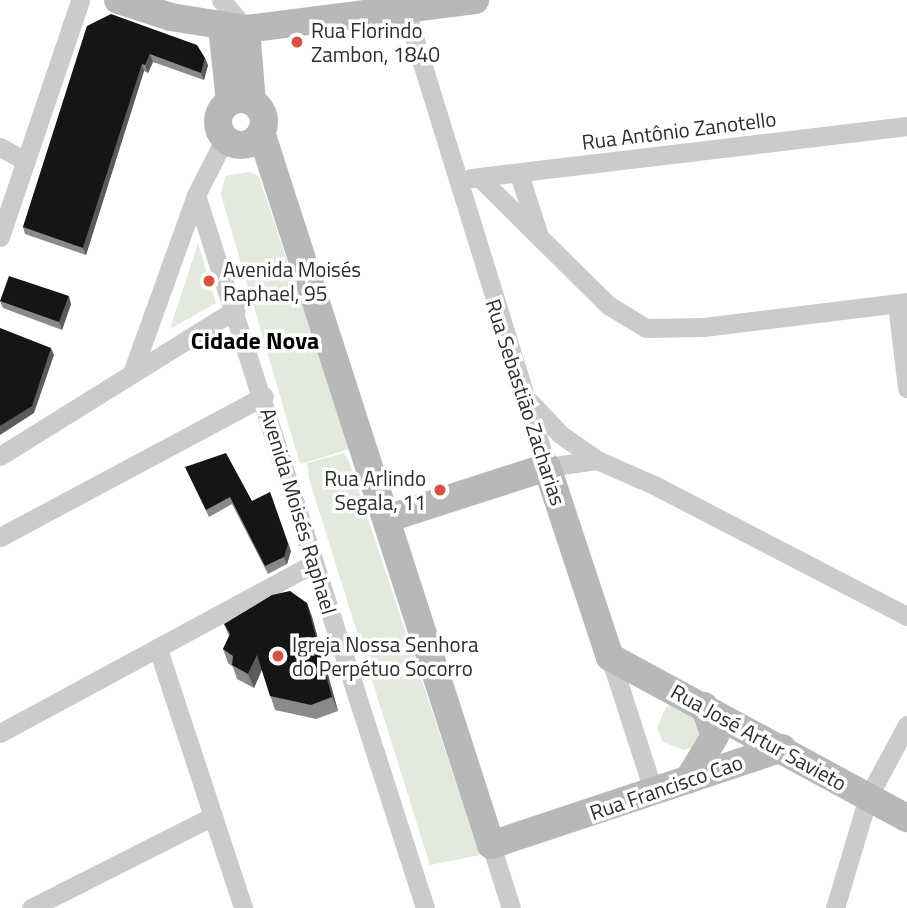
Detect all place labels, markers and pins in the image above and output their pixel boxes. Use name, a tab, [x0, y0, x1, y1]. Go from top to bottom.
place label: Rua Florindo Zambon, 1840	[311, 17, 440, 67]
marker: Rua Florindo Zambon, 1840	[289, 34, 305, 50]
place label: Avenida Moisés Raphael, 95	[223, 256, 361, 306]
marker: Avenida Moisés Raphael, 95	[201, 273, 217, 289]
place label: Rua Arlindo Segala, 11	[324, 465, 426, 515]
marker: Rua Arlindo Segala, 11	[432, 482, 448, 498]
place label: Igreja Nossa Senhora do Perpétuo Socorro	[292, 631, 478, 681]
marker: Igreja Nossa Senhora do Perpétuo Socorro	[270, 648, 286, 664]

